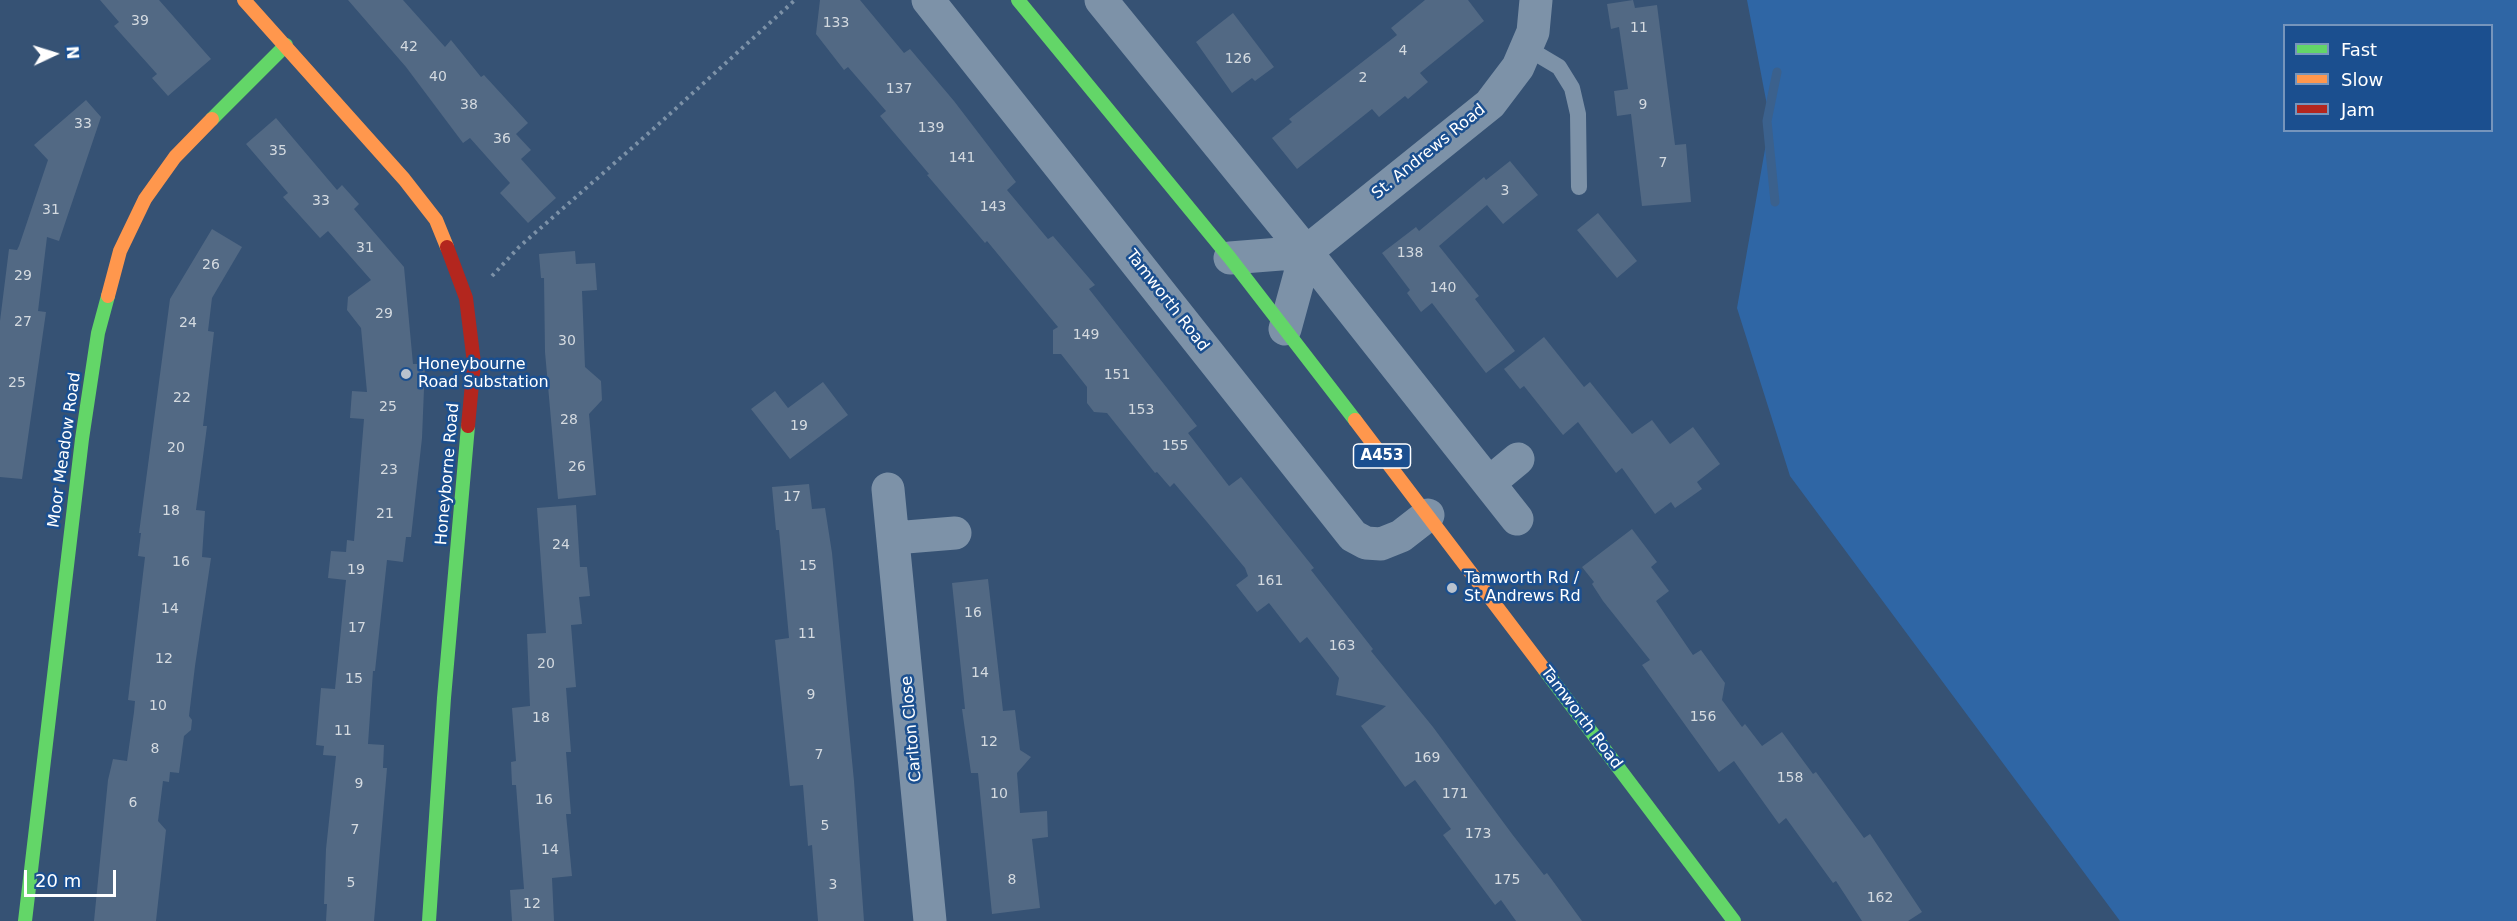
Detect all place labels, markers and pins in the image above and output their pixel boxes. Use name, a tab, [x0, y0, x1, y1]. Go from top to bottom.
place label: Honeybourne Road Substation	[418, 355, 549, 393]
marker: Honeybourne Road Substation	[399, 367, 413, 381]
place label: Tamworth Rd / St Andrews Rd	[1464, 569, 1581, 607]
marker: Tamworth Rd / St Andrews Rd	[1445, 581, 1459, 595]

